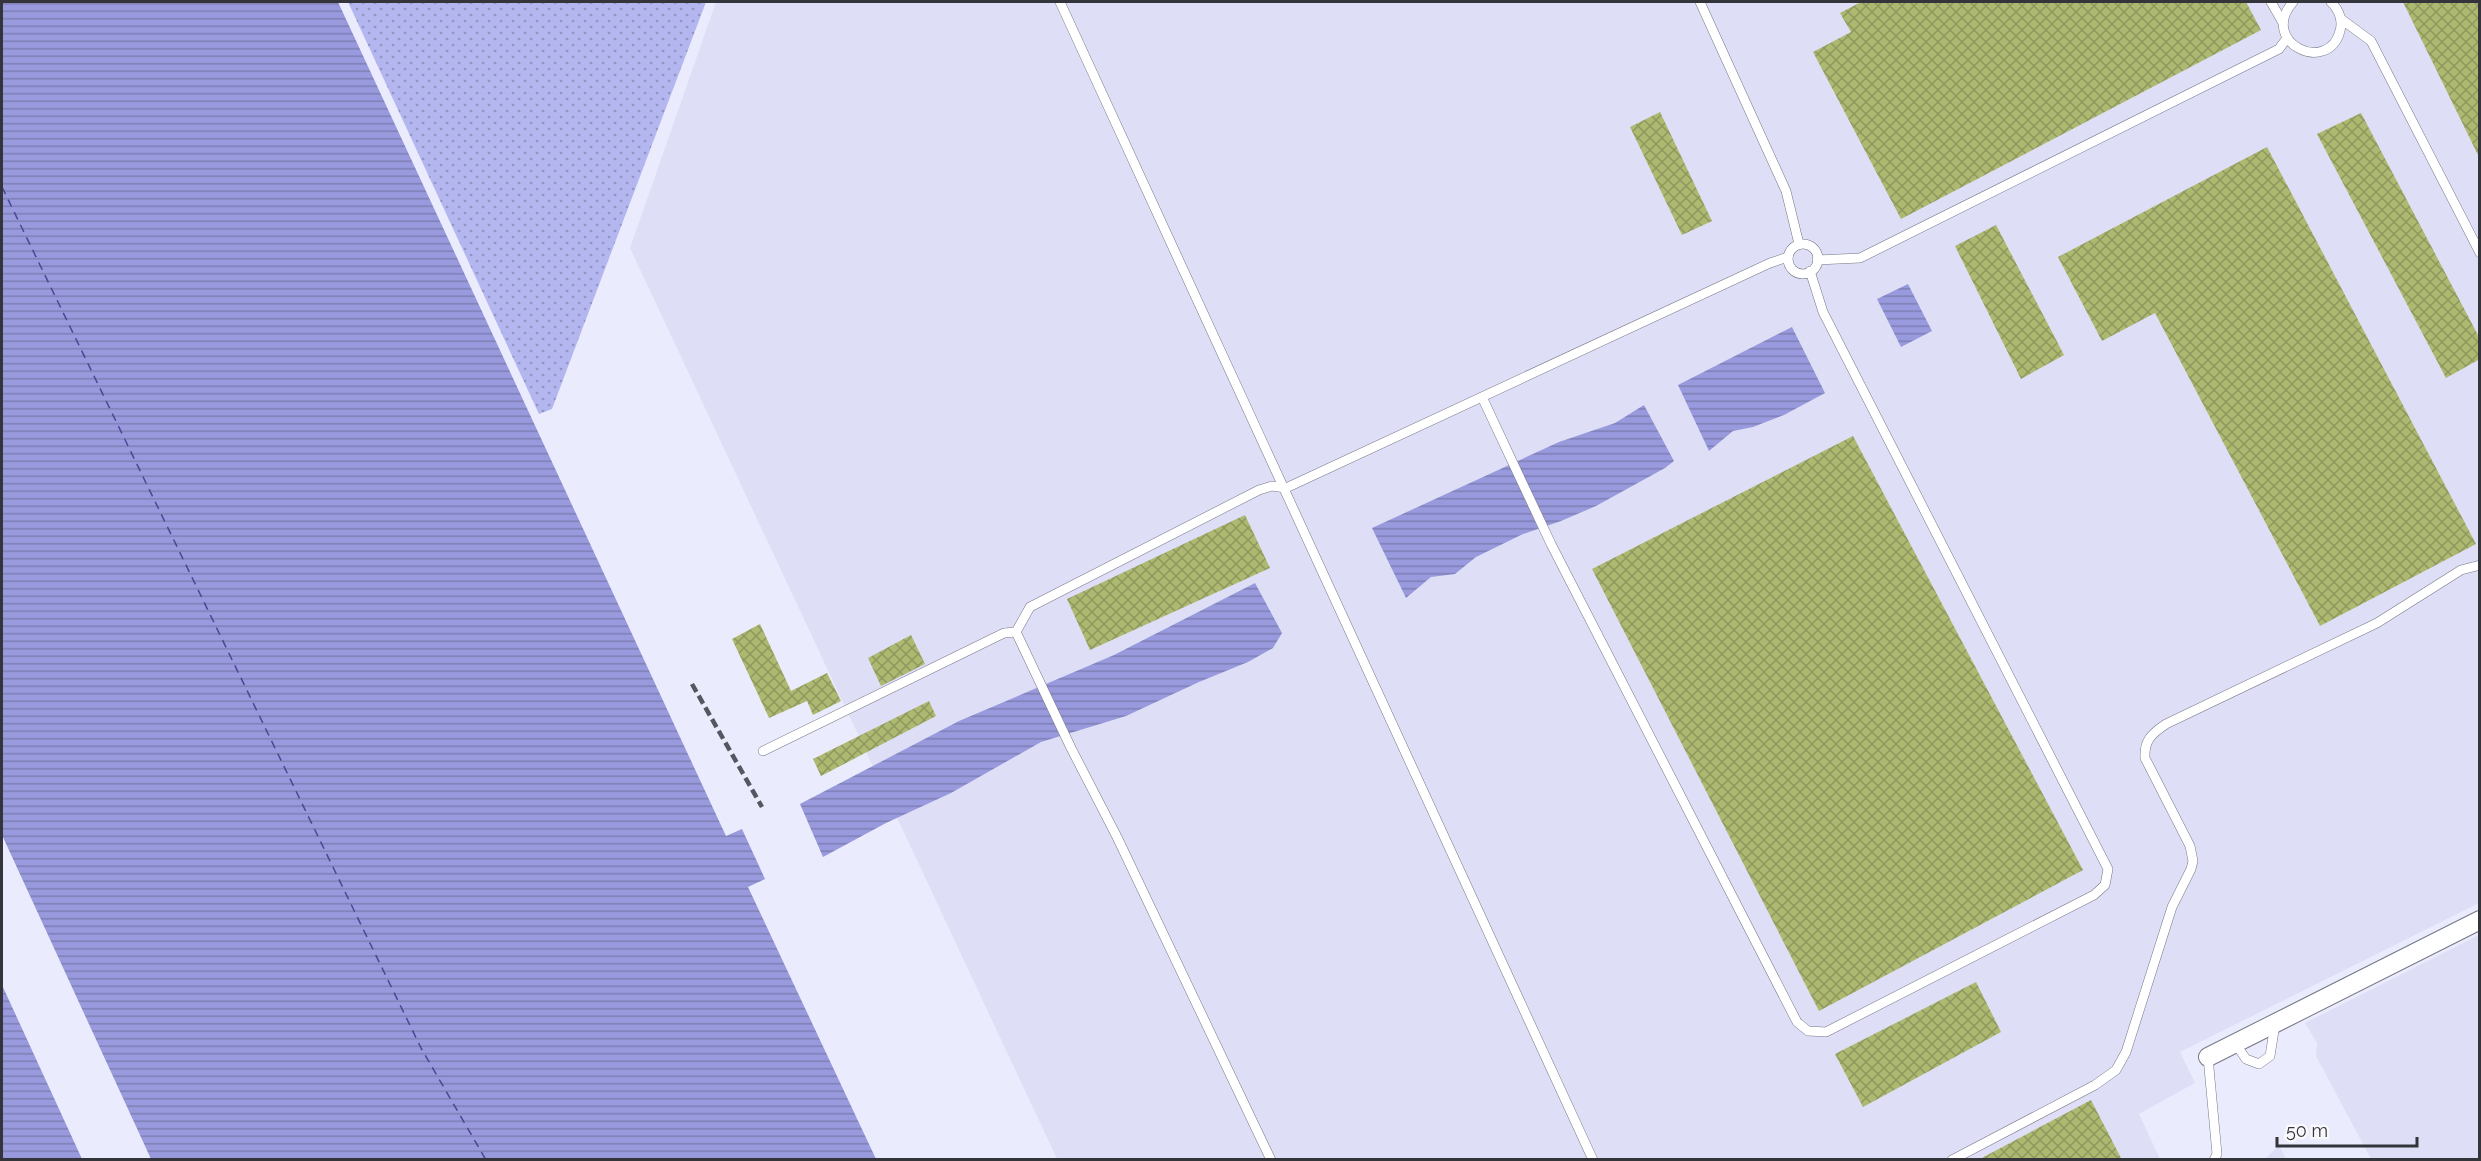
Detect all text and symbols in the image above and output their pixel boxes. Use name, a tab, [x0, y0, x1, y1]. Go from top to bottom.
scale bar	[2277, 1110, 2416, 1148]
text: 50 m	[2286, 1120, 2328, 1141]

